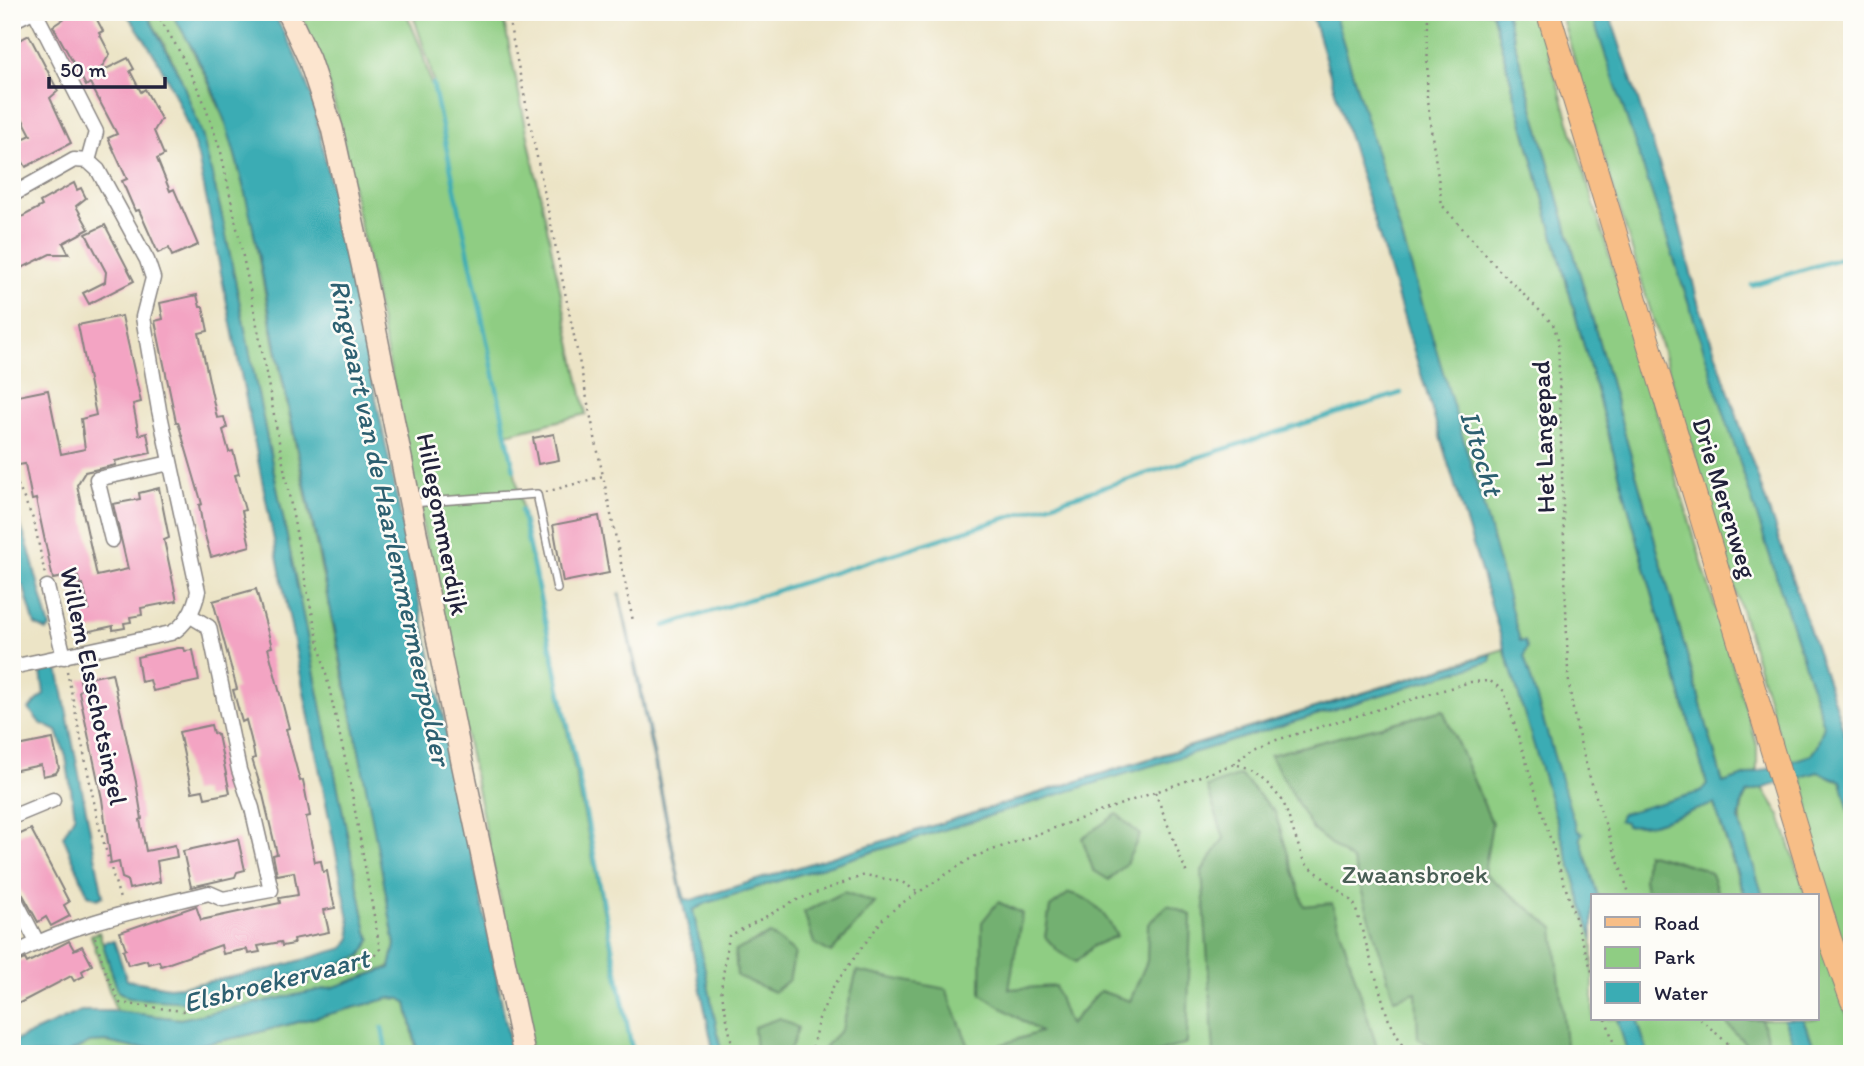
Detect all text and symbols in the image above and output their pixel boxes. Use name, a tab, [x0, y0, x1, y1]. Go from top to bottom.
scale bar	[49, 46, 164, 90]
text: 50 m	[60, 57, 107, 82]
water label: Ringvaart van de Haarlemmermeerpolder	[323, 276, 460, 771]
street label: Het Langepad	[1524, 360, 1562, 514]
water label: IJtocht	[1453, 406, 1512, 502]
street label: Drie Merenweg	[1685, 414, 1765, 583]
street label: Hillegommerdijk	[410, 430, 476, 618]
street label: Willem Elsschotsingel	[53, 564, 135, 808]
park label: Zwaansbroek	[1342, 858, 1489, 890]
legend	[1591, 894, 1818, 1020]
text: Road	[1654, 910, 1700, 935]
water label: Elsbroekervaart	[180, 940, 375, 1020]
text: Park	[1654, 944, 1696, 969]
text: Water	[1654, 980, 1708, 1005]

